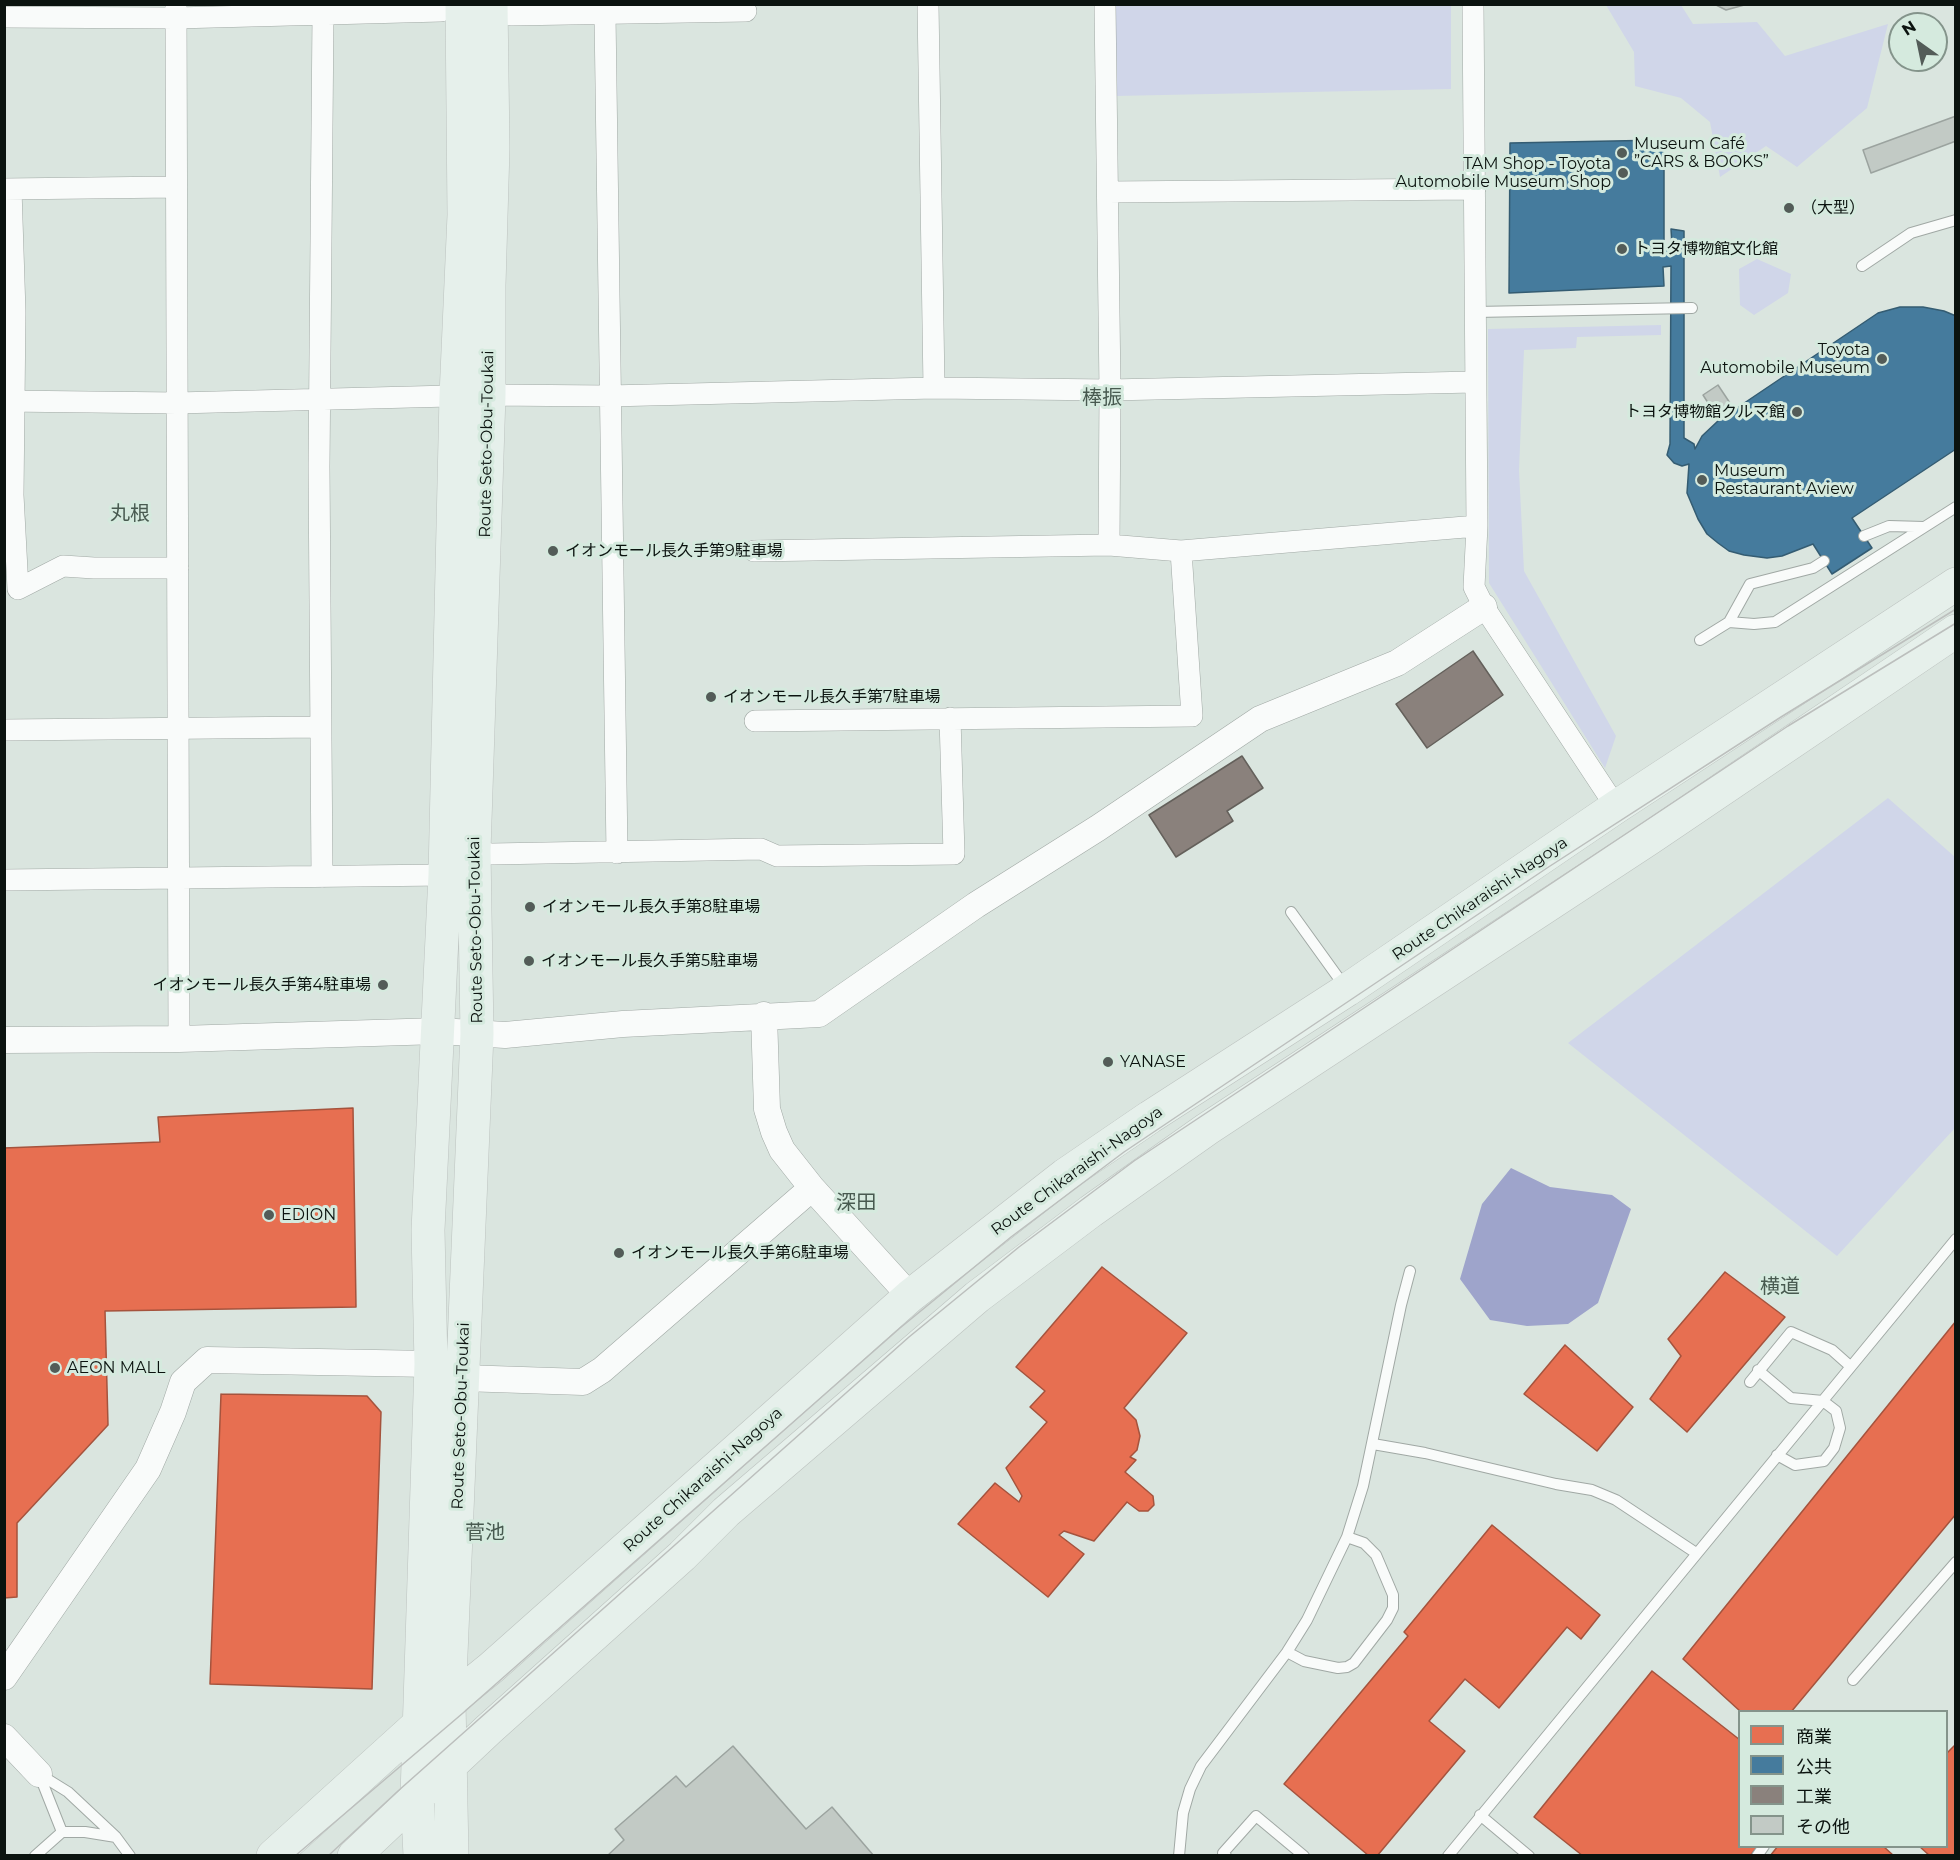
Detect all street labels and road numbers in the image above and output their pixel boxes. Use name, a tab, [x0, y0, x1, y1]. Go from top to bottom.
street label: Route Seto-Obu-Toukai	[476, 350, 498, 538]
street label: Route Chikaraishi-Nagoya	[1389, 833, 1571, 965]
street label: Route Seto-Obu-Toukai	[465, 836, 487, 1024]
street label: Route Chikaraishi-Nagoya	[988, 1102, 1166, 1240]
street label: Route Seto-Obu-Toukai	[448, 1322, 474, 1510]
street label: Route Chikaraishi-Nagoya	[620, 1404, 786, 1556]

